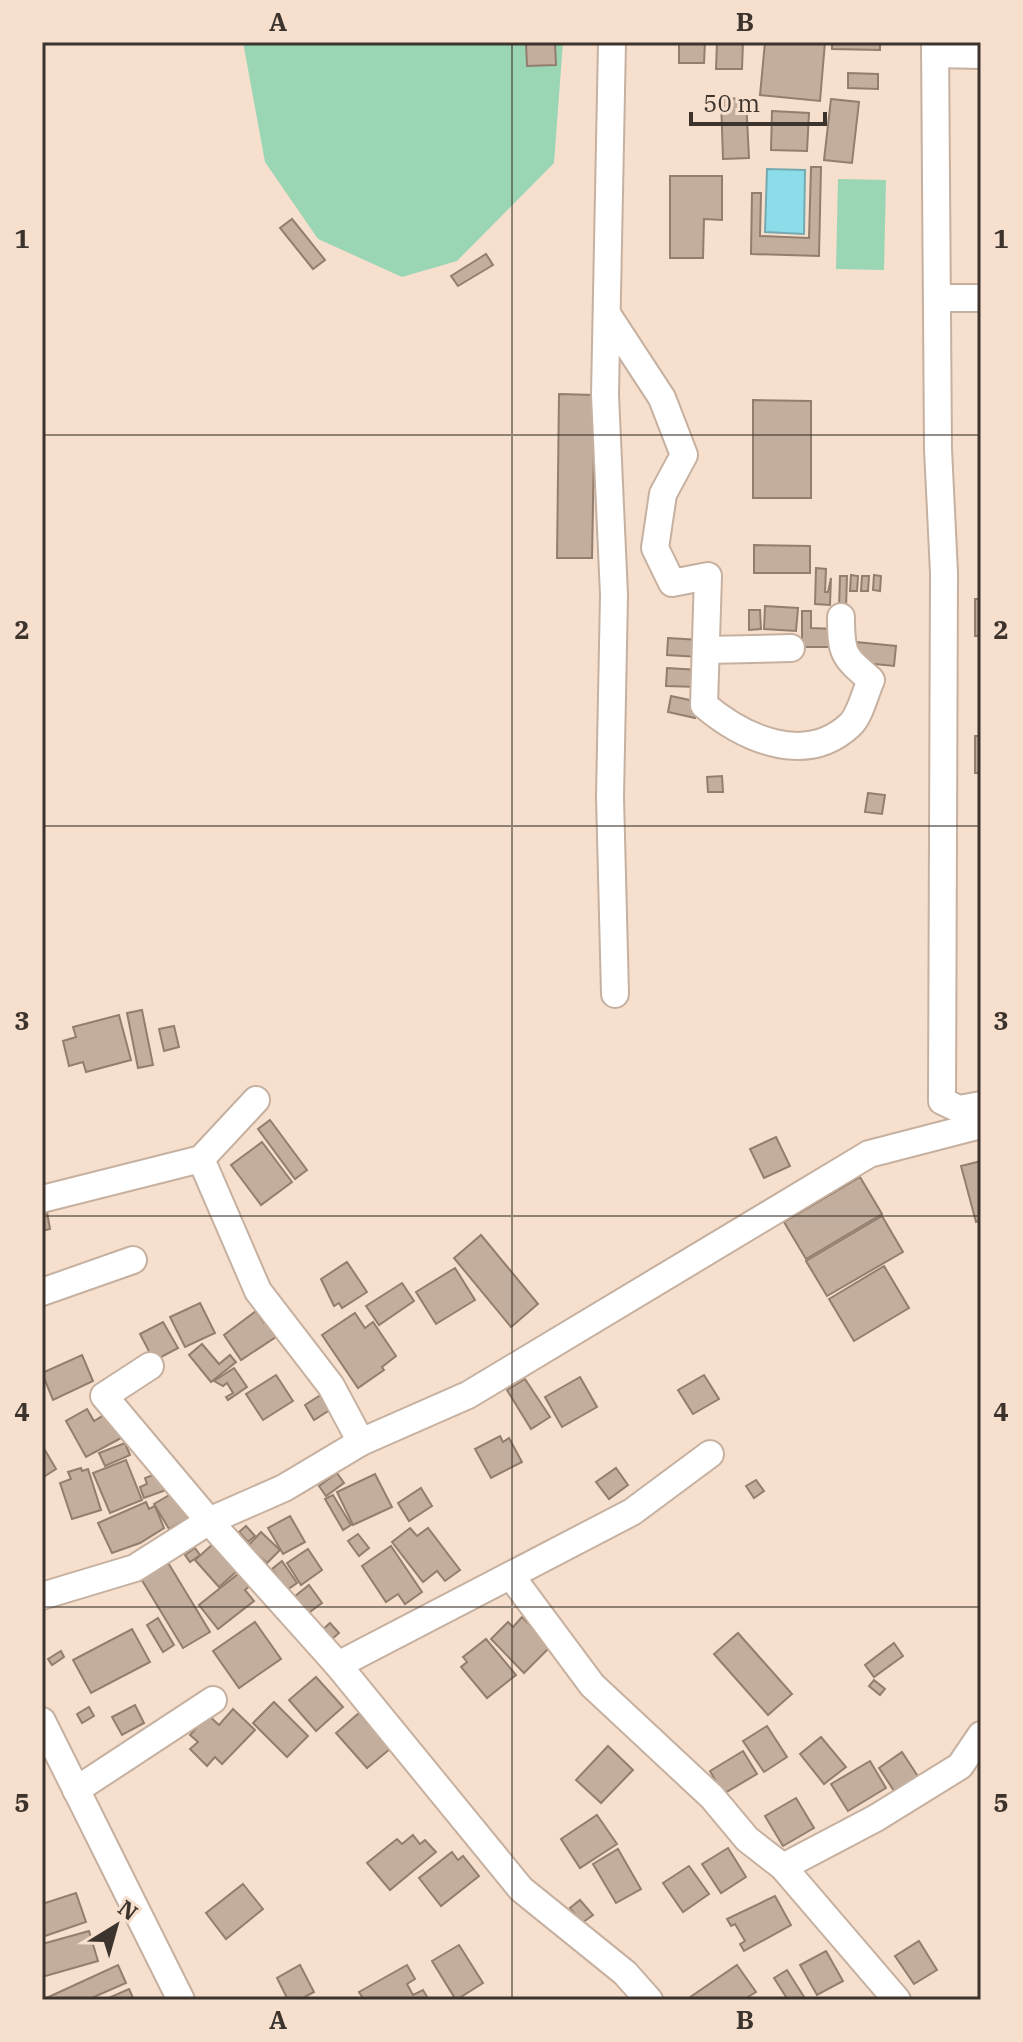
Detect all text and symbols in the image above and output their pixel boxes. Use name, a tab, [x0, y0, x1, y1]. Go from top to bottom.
text: A	[269, 4, 287, 38]
text: B	[736, 4, 754, 38]
scale bar	[691, 76, 825, 126]
text: 50 m	[703, 87, 760, 119]
text: 1	[14, 221, 30, 255]
text: 1	[993, 221, 1009, 255]
text: 2	[14, 612, 30, 646]
text: 2	[993, 612, 1009, 646]
text: 3	[14, 1003, 30, 1037]
text: 3	[993, 1003, 1009, 1037]
text: 4	[14, 1394, 30, 1428]
text: 4	[993, 1394, 1009, 1428]
text: 5	[14, 1785, 30, 1819]
text: 5	[993, 1785, 1009, 1819]
north arrow	[76, 1886, 156, 1966]
text: N	[113, 1893, 144, 1926]
text: A	[269, 2002, 287, 2036]
text: B	[736, 2002, 754, 2036]

